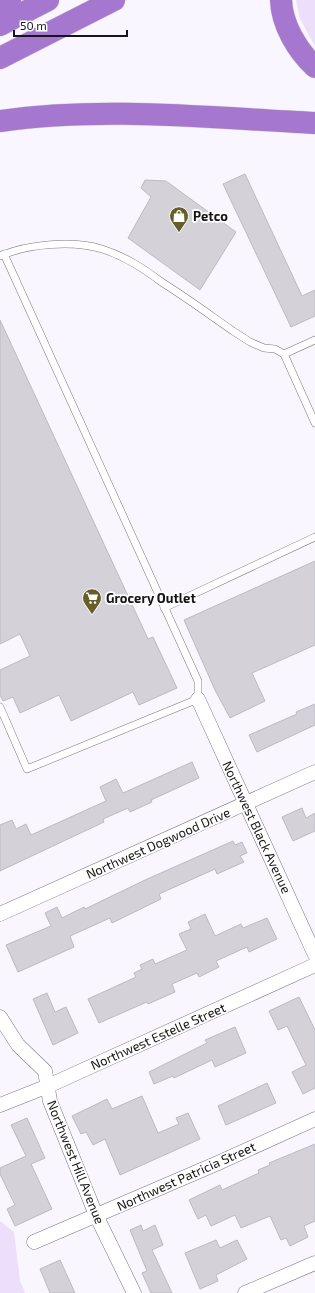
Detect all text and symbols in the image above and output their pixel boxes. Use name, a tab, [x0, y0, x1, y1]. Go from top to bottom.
scale bar	[14, 12, 127, 38]
text: 50 m	[20, 18, 47, 32]
shop icon: Petco	[168, 205, 190, 233]
place label: Petco	[193, 208, 228, 224]
supermarket icon: Grocery Outlet	[81, 587, 103, 615]
place label: Grocery Outlet	[106, 590, 196, 606]
street label: Northwest Black Avenue	[219, 758, 295, 896]
street label: Northwest Dogwood Drive	[83, 804, 233, 882]
street label: Northwest Estelle Street	[88, 999, 228, 1073]
street label: Northwest Hill Avenue	[44, 1098, 108, 1226]
street label: Northwest Patricia Street	[114, 1138, 258, 1214]

